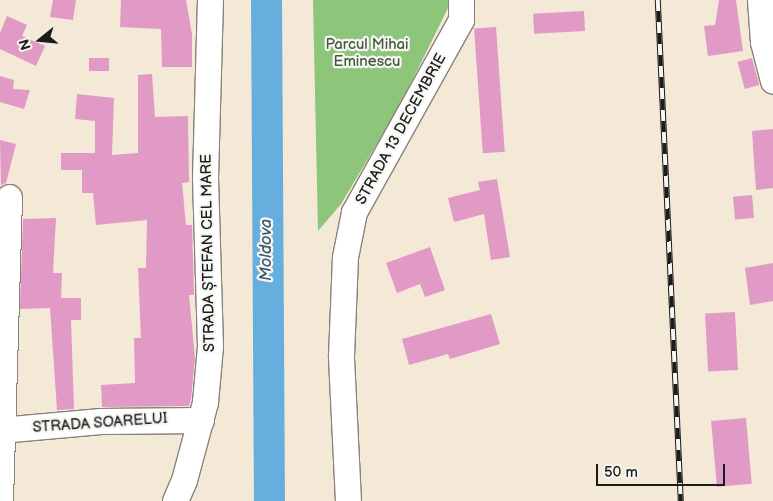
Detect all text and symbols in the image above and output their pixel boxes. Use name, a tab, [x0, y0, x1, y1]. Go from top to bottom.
north arrow	[15, 15, 65, 65]
park label: Parcul Mihai Eminescu	[326, 35, 408, 70]
text: N	[16, 37, 35, 52]
street label: STRADA 13 DECEMBRIE	[352, 50, 450, 208]
street label: STRADA ȘTEFAN CEL MARE	[197, 154, 219, 352]
water label: Moldova	[257, 219, 277, 281]
street label: STRADA SOARELUI	[32, 409, 168, 437]
scale bar	[598, 454, 727, 486]
text: 50 m	[604, 463, 638, 482]

